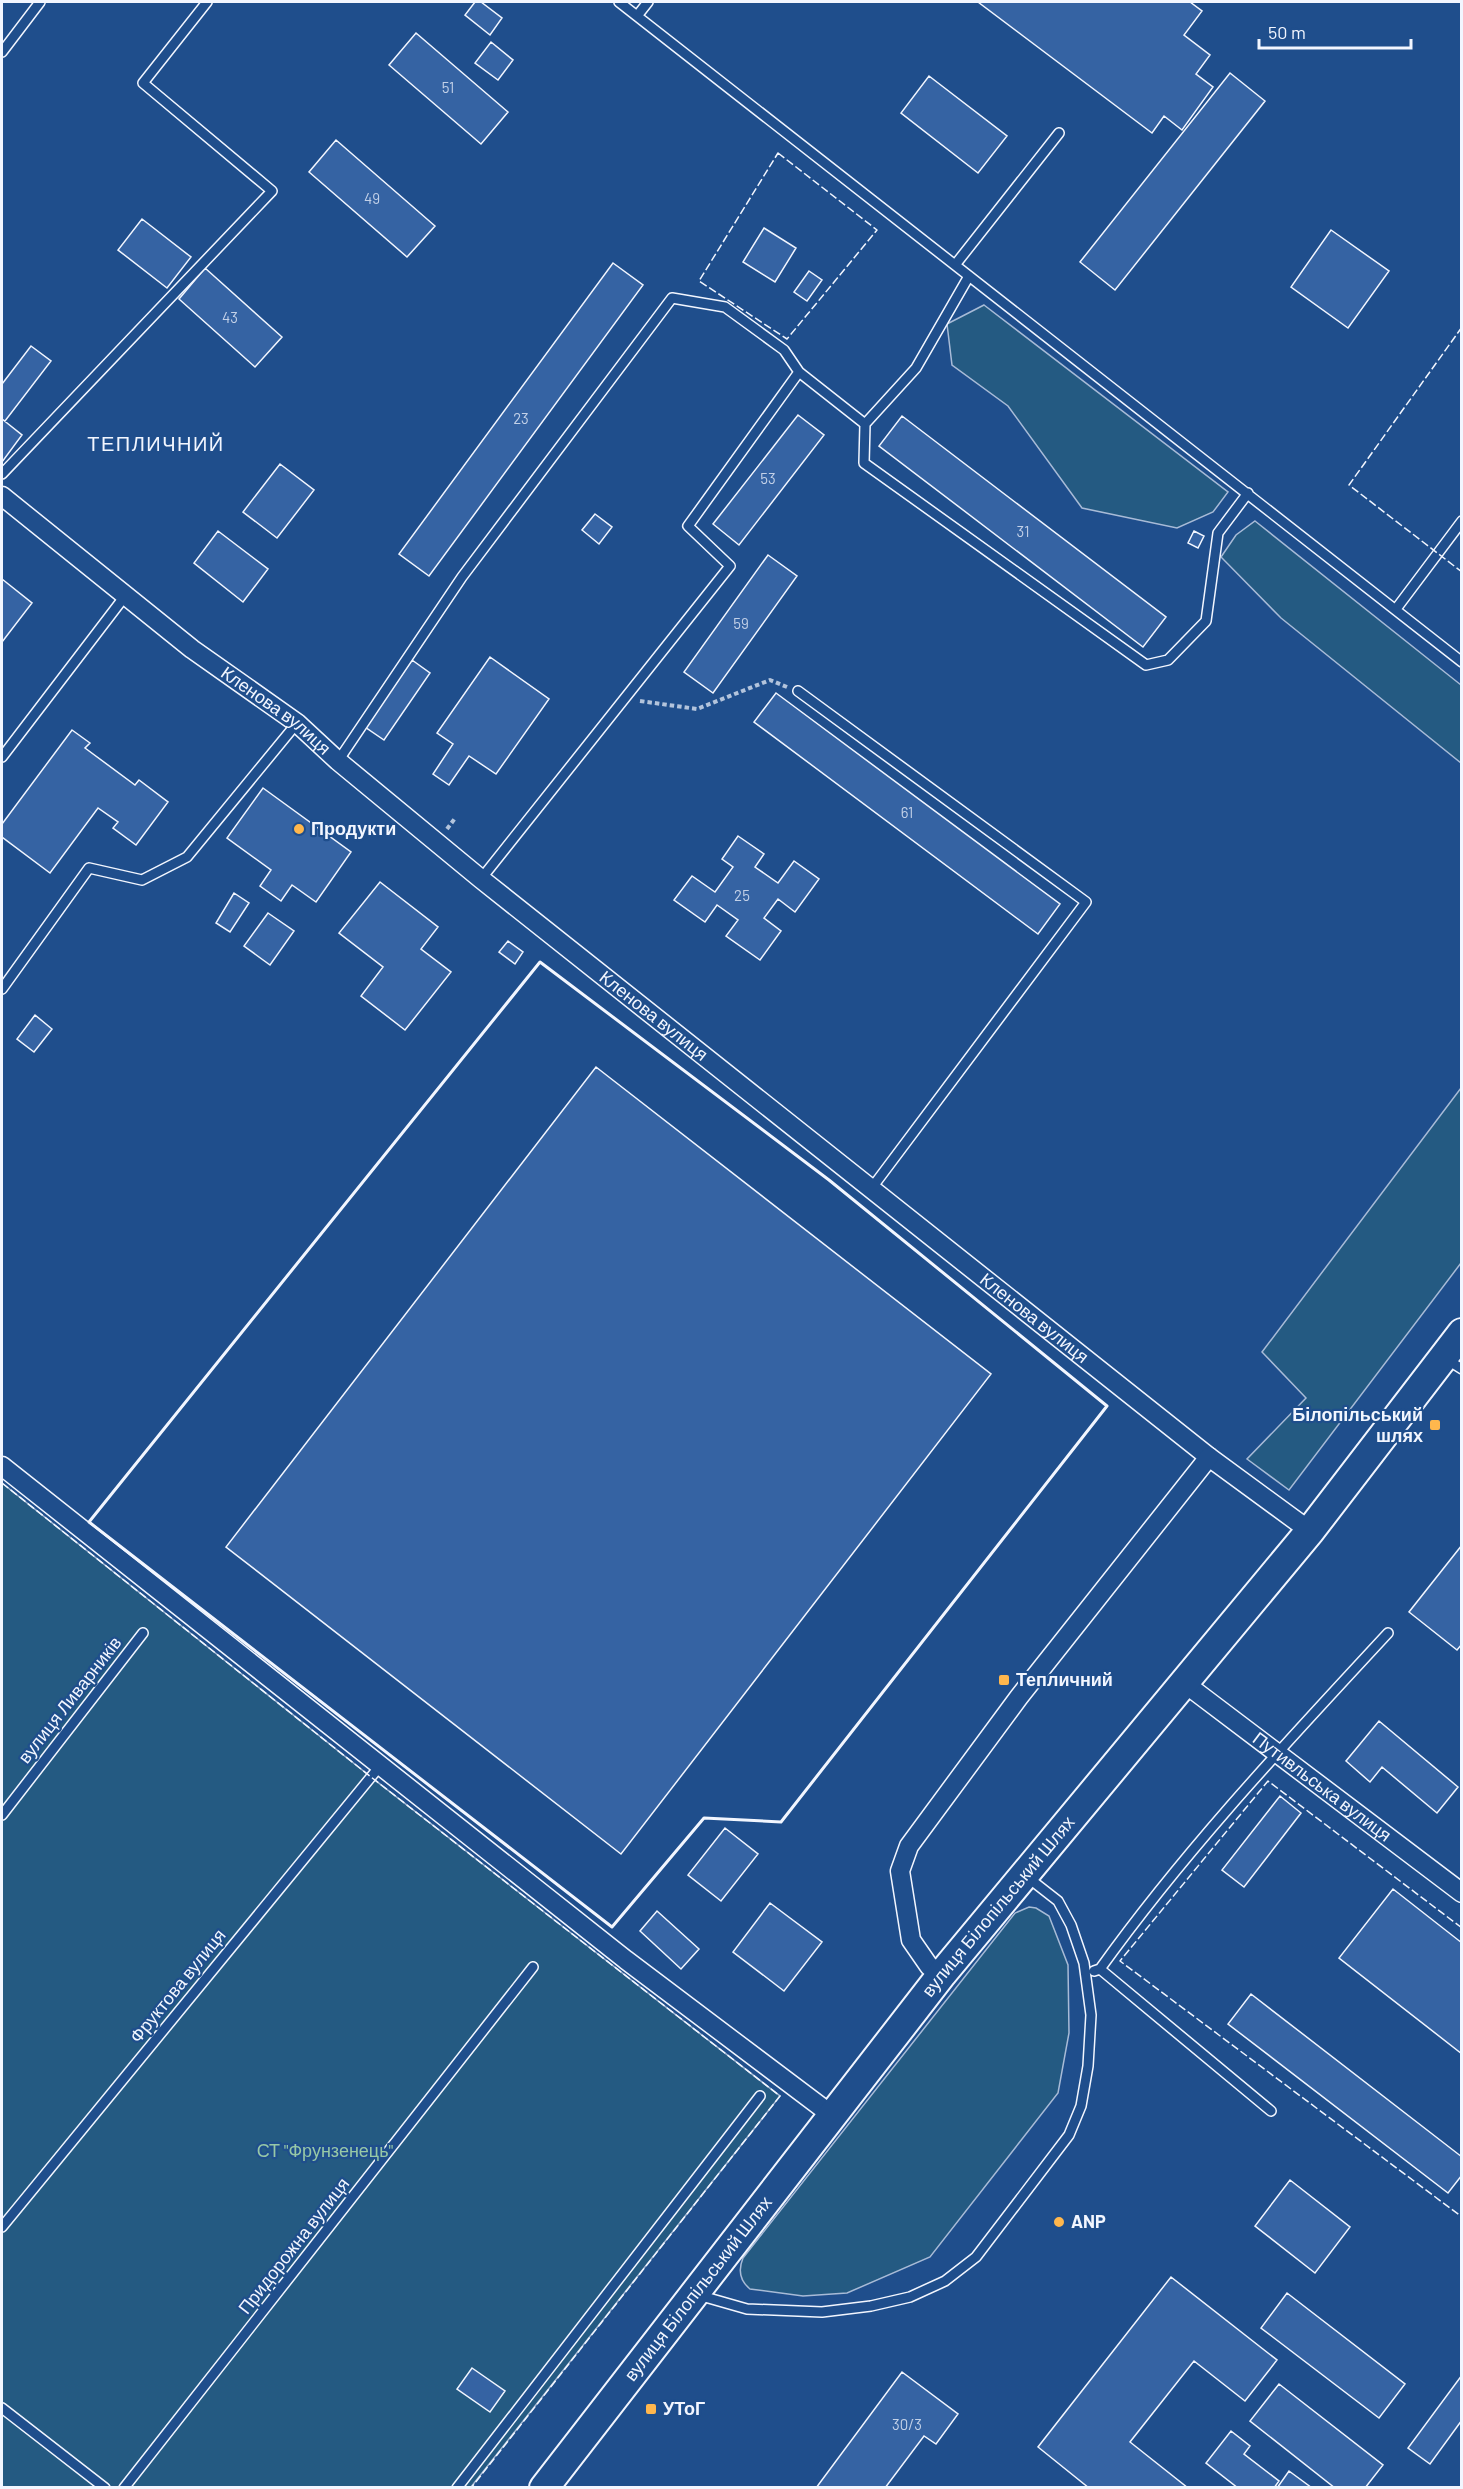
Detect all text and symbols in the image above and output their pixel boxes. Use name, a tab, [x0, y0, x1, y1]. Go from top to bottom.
scale bar	[1259, 12, 1410, 50]
text: 50 m	[1268, 21, 1306, 43]
house number: 51	[442, 78, 454, 96]
house number: 49	[364, 189, 380, 207]
house number: 43	[222, 308, 238, 326]
house number: 23	[513, 409, 529, 427]
district label: ТЕПЛИЧНИЙ	[87, 431, 225, 455]
house number: 53	[760, 469, 776, 487]
house number: 31	[1017, 522, 1029, 540]
house number: 59	[733, 614, 749, 632]
street label: Кленова вулиця	[217, 661, 336, 759]
house number: 61	[901, 803, 913, 821]
place label: Продукти	[311, 817, 396, 839]
marker: Продукти	[292, 822, 306, 836]
house number: 25	[734, 886, 750, 904]
street label: Кленова вулиця	[595, 965, 713, 1065]
street label: Кленова вулиця	[976, 1268, 1093, 1367]
place label: Білопільський шлях	[1292, 1403, 1423, 1446]
marker: Білопільський шлях	[1428, 1418, 1442, 1432]
street label: вулиця Ливарників	[13, 1632, 125, 1767]
place label: Тепличний	[1016, 1668, 1113, 1690]
marker: Тепличний	[997, 1673, 1011, 1687]
street label: Путивльська вулиця	[1249, 1727, 1396, 1846]
street label: вулиця Білопільський Шлях	[917, 1811, 1079, 2001]
street label: Фруктова вулиця	[125, 1924, 230, 2047]
park label: СТ "Фрунзенець"	[257, 2139, 394, 2161]
street label: Придорожна вулиця	[233, 2173, 353, 2318]
street label: вулиця Білопільський Шлях	[619, 2191, 776, 2385]
place label: ANP	[1071, 2210, 1106, 2232]
marker: ANP	[1052, 2215, 1066, 2229]
place label: УТоГ	[663, 2397, 705, 2419]
marker: УТоГ	[644, 2402, 658, 2416]
house number: 30/3	[892, 2415, 922, 2433]

